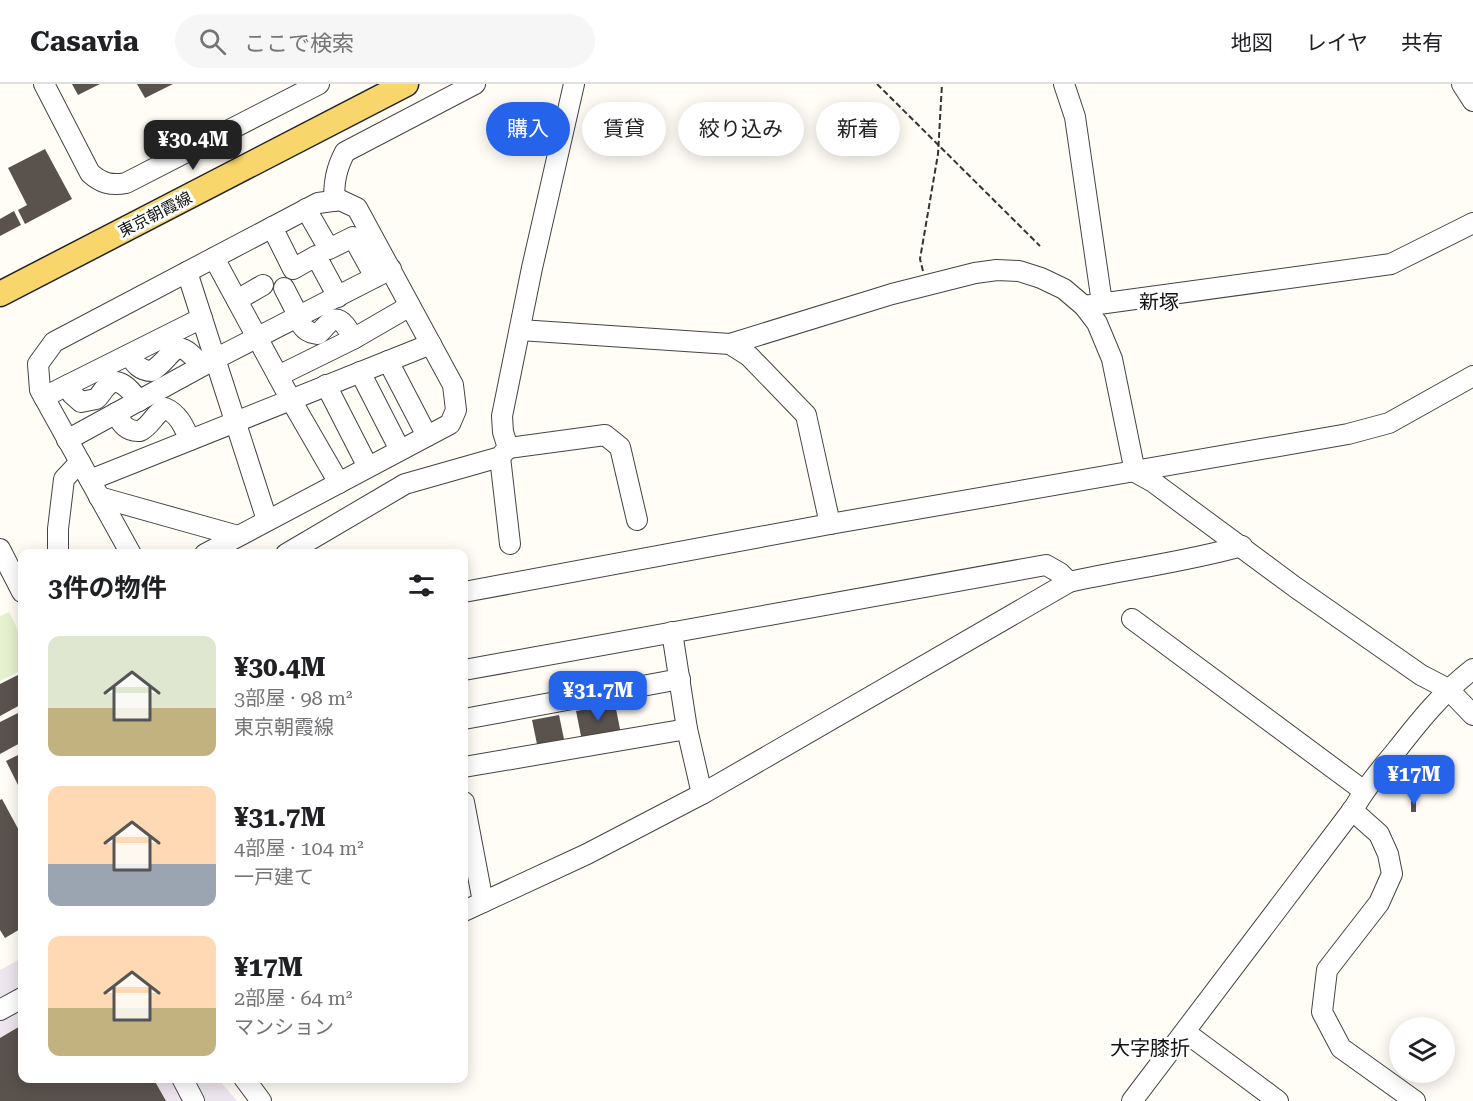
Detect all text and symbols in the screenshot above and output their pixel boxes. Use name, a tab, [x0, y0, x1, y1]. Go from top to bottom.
search box	[175, 14, 595, 68]
text: Casavia	[30, 25, 139, 58]
icon: search	[196, 25, 229, 58]
text: ここで検索	[244, 31, 354, 56]
text: 地図	[1231, 31, 1273, 55]
text: レイヤ	[1306, 31, 1368, 55]
text: 共有	[1401, 31, 1443, 55]
chip: 購入	[486, 102, 570, 156]
chip: 賃貸	[582, 102, 666, 156]
chip: 絞り込み	[678, 102, 804, 156]
chip: 新着	[816, 102, 900, 156]
pin: ¥30.4M	[144, 120, 242, 171]
text: ¥30.4M	[158, 127, 228, 151]
street label: 東京朝霞線	[115, 188, 195, 241]
district label: 新塚	[1139, 290, 1179, 314]
icon: filters	[405, 569, 438, 602]
text: 3件の物件	[48, 573, 167, 603]
text: ¥30.4M	[234, 652, 326, 682]
icon: home	[96, 660, 168, 732]
pin: ¥31.7M	[549, 671, 647, 722]
text: ¥31.7M	[563, 678, 633, 702]
text: 3部屋 · 98 m²	[234, 686, 353, 710]
text: 東京朝霞線	[234, 715, 334, 739]
pin: ¥17M	[1378, 755, 1450, 806]
text: ¥17M	[1388, 762, 1440, 786]
text: ¥31.7M	[234, 802, 326, 832]
icon: home	[96, 810, 168, 882]
text: 4部屋 · 104 m²	[234, 836, 364, 860]
text: 一戸建て	[234, 865, 314, 889]
text: ¥17M	[234, 952, 303, 982]
icon: home	[96, 960, 168, 1032]
text: 2部屋 · 64 m²	[234, 986, 353, 1010]
text: マンション	[234, 1015, 334, 1039]
map controls	[1389, 1017, 1455, 1083]
button: layers	[1389, 1017, 1455, 1083]
district label: 大字膝折	[1110, 1036, 1190, 1060]

